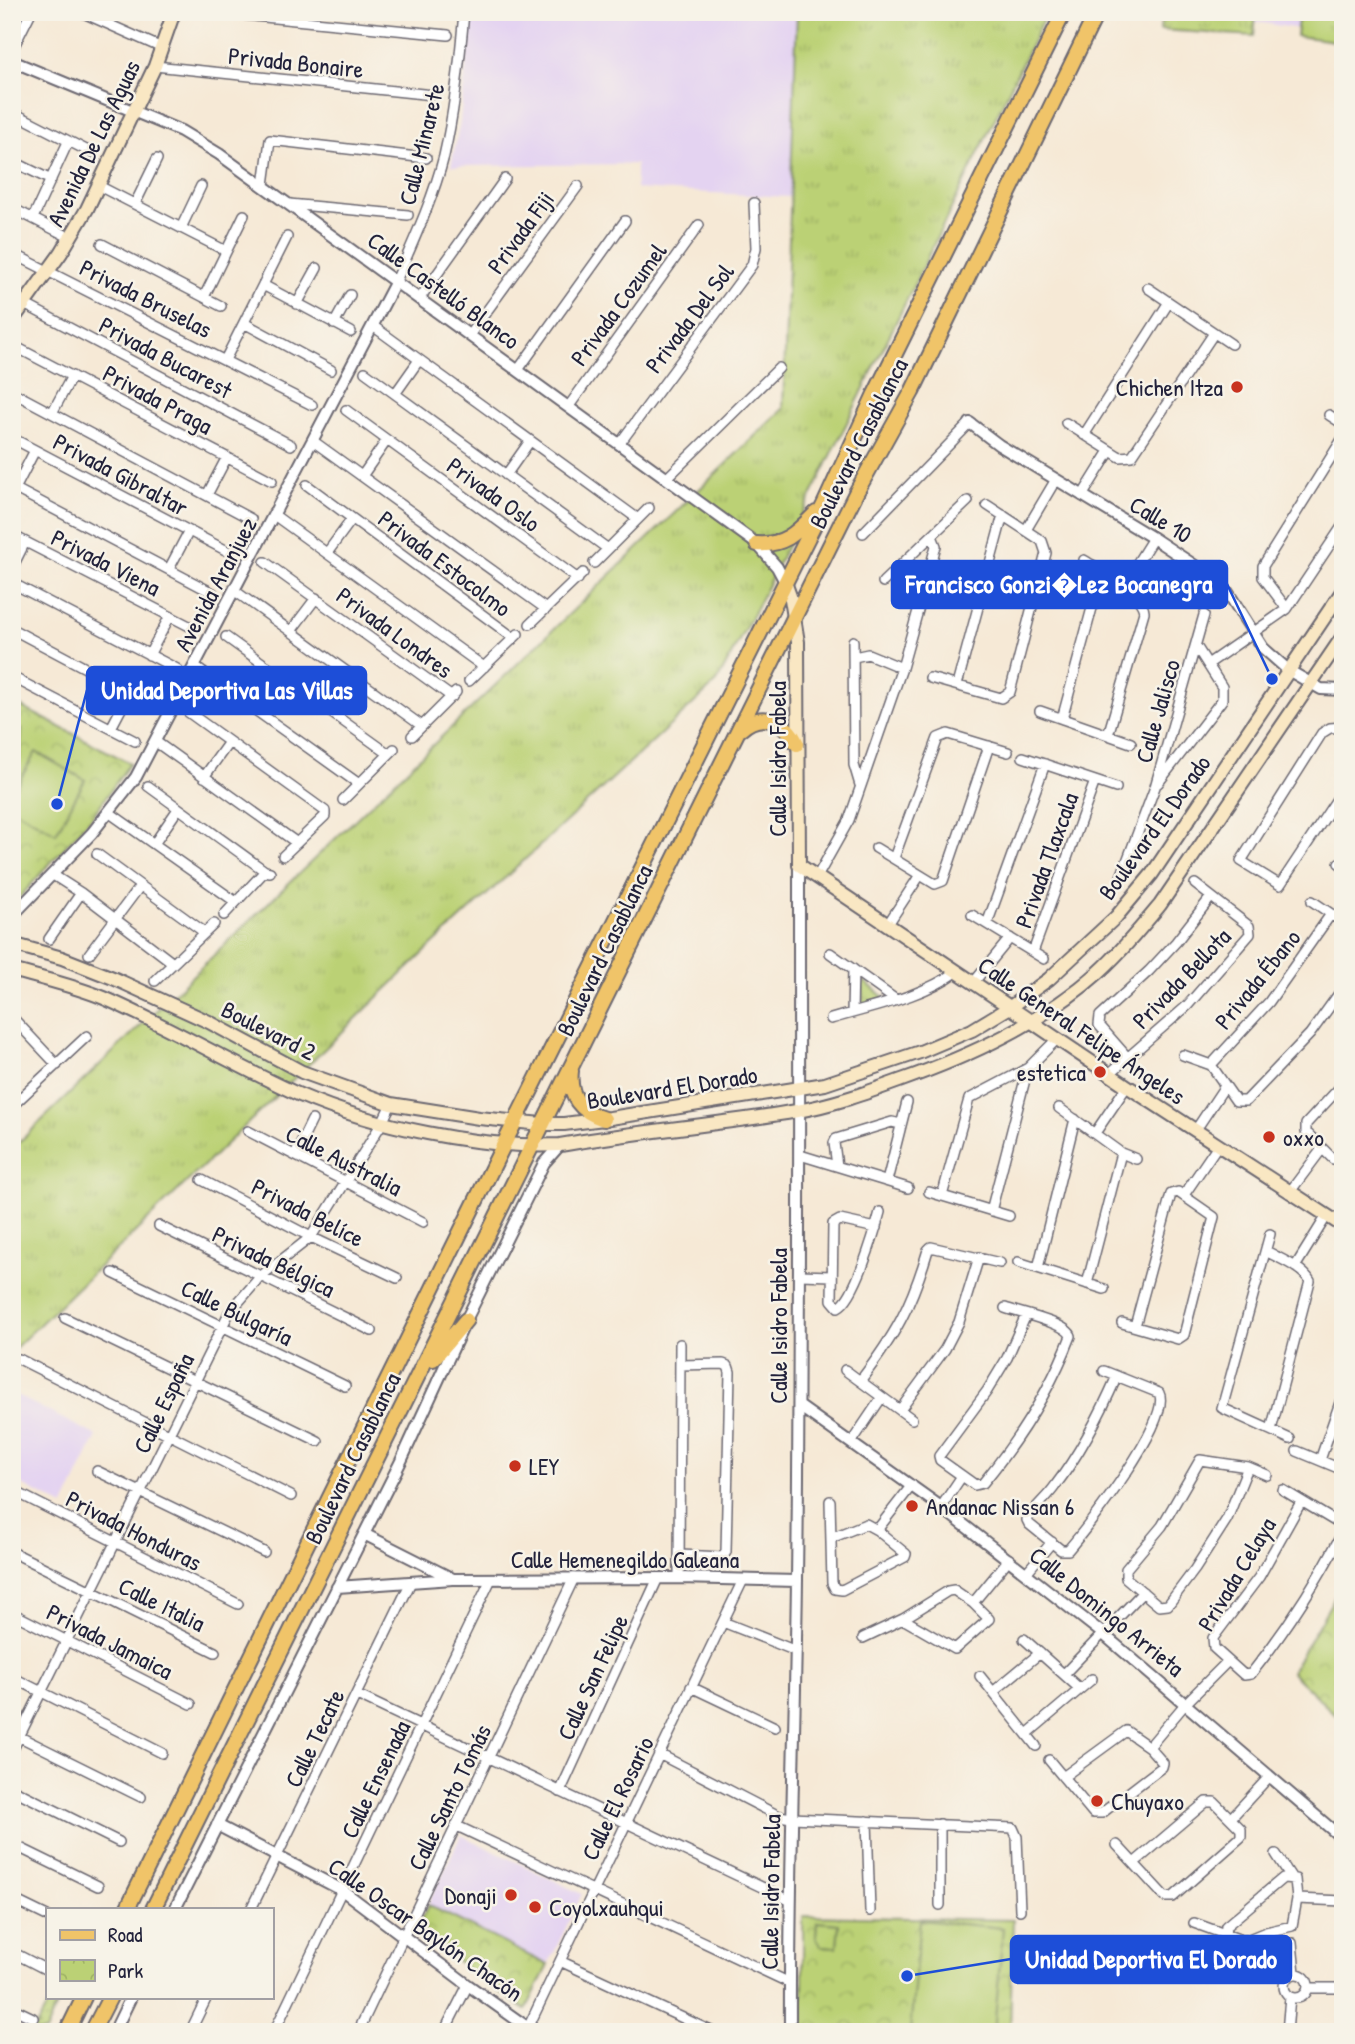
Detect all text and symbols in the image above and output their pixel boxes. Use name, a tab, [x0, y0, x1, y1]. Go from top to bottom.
street label: Privada Bonaire	[227, 39, 366, 85]
street label: Avenida De Las Aguas	[39, 54, 147, 232]
street label: Calle Minarete	[390, 79, 452, 208]
street label: Privada Fiji	[479, 184, 561, 280]
street label: Calle Castelló Blanco	[361, 224, 527, 356]
street label: Privada Cozumel	[563, 236, 674, 372]
street label: Privada Bruselas	[74, 251, 218, 345]
street label: Privada Del Sol	[637, 256, 741, 379]
street label: Privada Bucarest	[94, 309, 239, 406]
street label: Boulevard Casablanca	[801, 352, 915, 534]
street label: Privada Praga	[98, 357, 218, 441]
place label: Chichen Itza	[1116, 371, 1223, 403]
marker: Chichen Itza	[1229, 379, 1245, 395]
street label: Privada Gibraltar	[48, 425, 194, 523]
street label: Privada Oslo	[441, 449, 547, 539]
street label: Calle 10	[1124, 488, 1198, 550]
street label: Privada Estocolmo	[372, 502, 518, 624]
street label: Avenida Aranjuez	[166, 511, 264, 657]
street label: Privada Viena	[46, 521, 166, 603]
callout: Francisco Gonzi�Lez Bocanegra	[892, 561, 1227, 608]
text: Francisco Gonzi�Lez Bocanegra	[905, 566, 1213, 602]
street label: Privada Londres	[330, 579, 460, 685]
street label: Calle Jalisco	[1127, 655, 1187, 766]
callout: Unidad Deportiva Las Villas	[87, 667, 366, 714]
text: Unidad Deportiva Las Villas	[101, 672, 353, 708]
street label: Calle Isidro Fabela	[761, 681, 793, 837]
street label: Boulevard El Dorado	[1091, 748, 1218, 906]
street label: Privada Tlaxcala	[1007, 788, 1085, 932]
street label: Boulevard Casablanca	[549, 859, 659, 1041]
street label: Privada Bellota	[1125, 921, 1237, 1035]
street label: Privada Ébano	[1207, 922, 1307, 1036]
street label: Calle General Felipe Ángeles	[972, 949, 1192, 1111]
street label: Boulevard 2	[216, 993, 322, 1067]
place label: estetica	[1017, 1056, 1086, 1088]
street label: Boulevard El Dorado	[585, 1058, 760, 1116]
marker: estetica	[1092, 1064, 1108, 1080]
street label: Calle Australia	[280, 1117, 408, 1203]
place label: oxxo	[1283, 1121, 1324, 1153]
marker: oxxo	[1261, 1129, 1277, 1145]
street label: Privada Belíce	[246, 1170, 370, 1254]
street label: Privada Bélgica	[208, 1218, 340, 1304]
street label: Calle Isidro Fabela	[762, 1248, 794, 1404]
street label: Calle Bulgaría	[176, 1271, 298, 1353]
street label: Calle España	[125, 1348, 201, 1458]
street label: Boulevard Casablanca	[297, 1367, 407, 1549]
place label: LEY	[529, 1450, 560, 1482]
marker: LEY	[507, 1458, 523, 1474]
street label: Privada Honduras	[61, 1482, 207, 1578]
place label: Andanac Nissan 6	[926, 1490, 1074, 1522]
marker: Andanac Nissan 6	[904, 1498, 920, 1514]
street label: Privada Celaya	[1189, 1511, 1283, 1637]
street label: Calle Domingo Arrieta	[1023, 1539, 1191, 1683]
street label: Calle Hemenegildo Galeana	[511, 1543, 739, 1575]
street label: Calle Italia	[113, 1569, 211, 1639]
street label: Privada Jamaica	[41, 1596, 179, 1686]
street label: Calle San Felipe	[549, 1609, 635, 1745]
street label: Calle Tecate	[277, 1683, 352, 1792]
street label: Calle Ensenada	[333, 1715, 417, 1843]
street label: Calle Santo Tomás	[400, 1719, 498, 1875]
street label: Calle El Rosario	[573, 1730, 661, 1865]
place label: Chuyaxo	[1111, 1785, 1184, 1817]
marker: Chuyaxo	[1089, 1793, 1105, 1809]
street label: Calle Isidro Fabela	[753, 1814, 787, 1970]
street label: Calle Oscar Baylón Chacón	[322, 1850, 530, 2008]
place label: Donaji	[445, 1879, 497, 1911]
marker: Donaji	[503, 1887, 519, 1903]
place label: Coyolxauhqui	[549, 1891, 664, 1923]
marker: Coyolxauhqui	[527, 1899, 543, 1915]
legend	[46, 1908, 273, 1998]
text: Road	[108, 1920, 142, 1949]
callout: Unidad Deportiva El Dorado	[1011, 1936, 1291, 1983]
text: Unidad Deportiva El Dorado	[1025, 1941, 1278, 1977]
text: Park	[108, 1956, 143, 1985]

